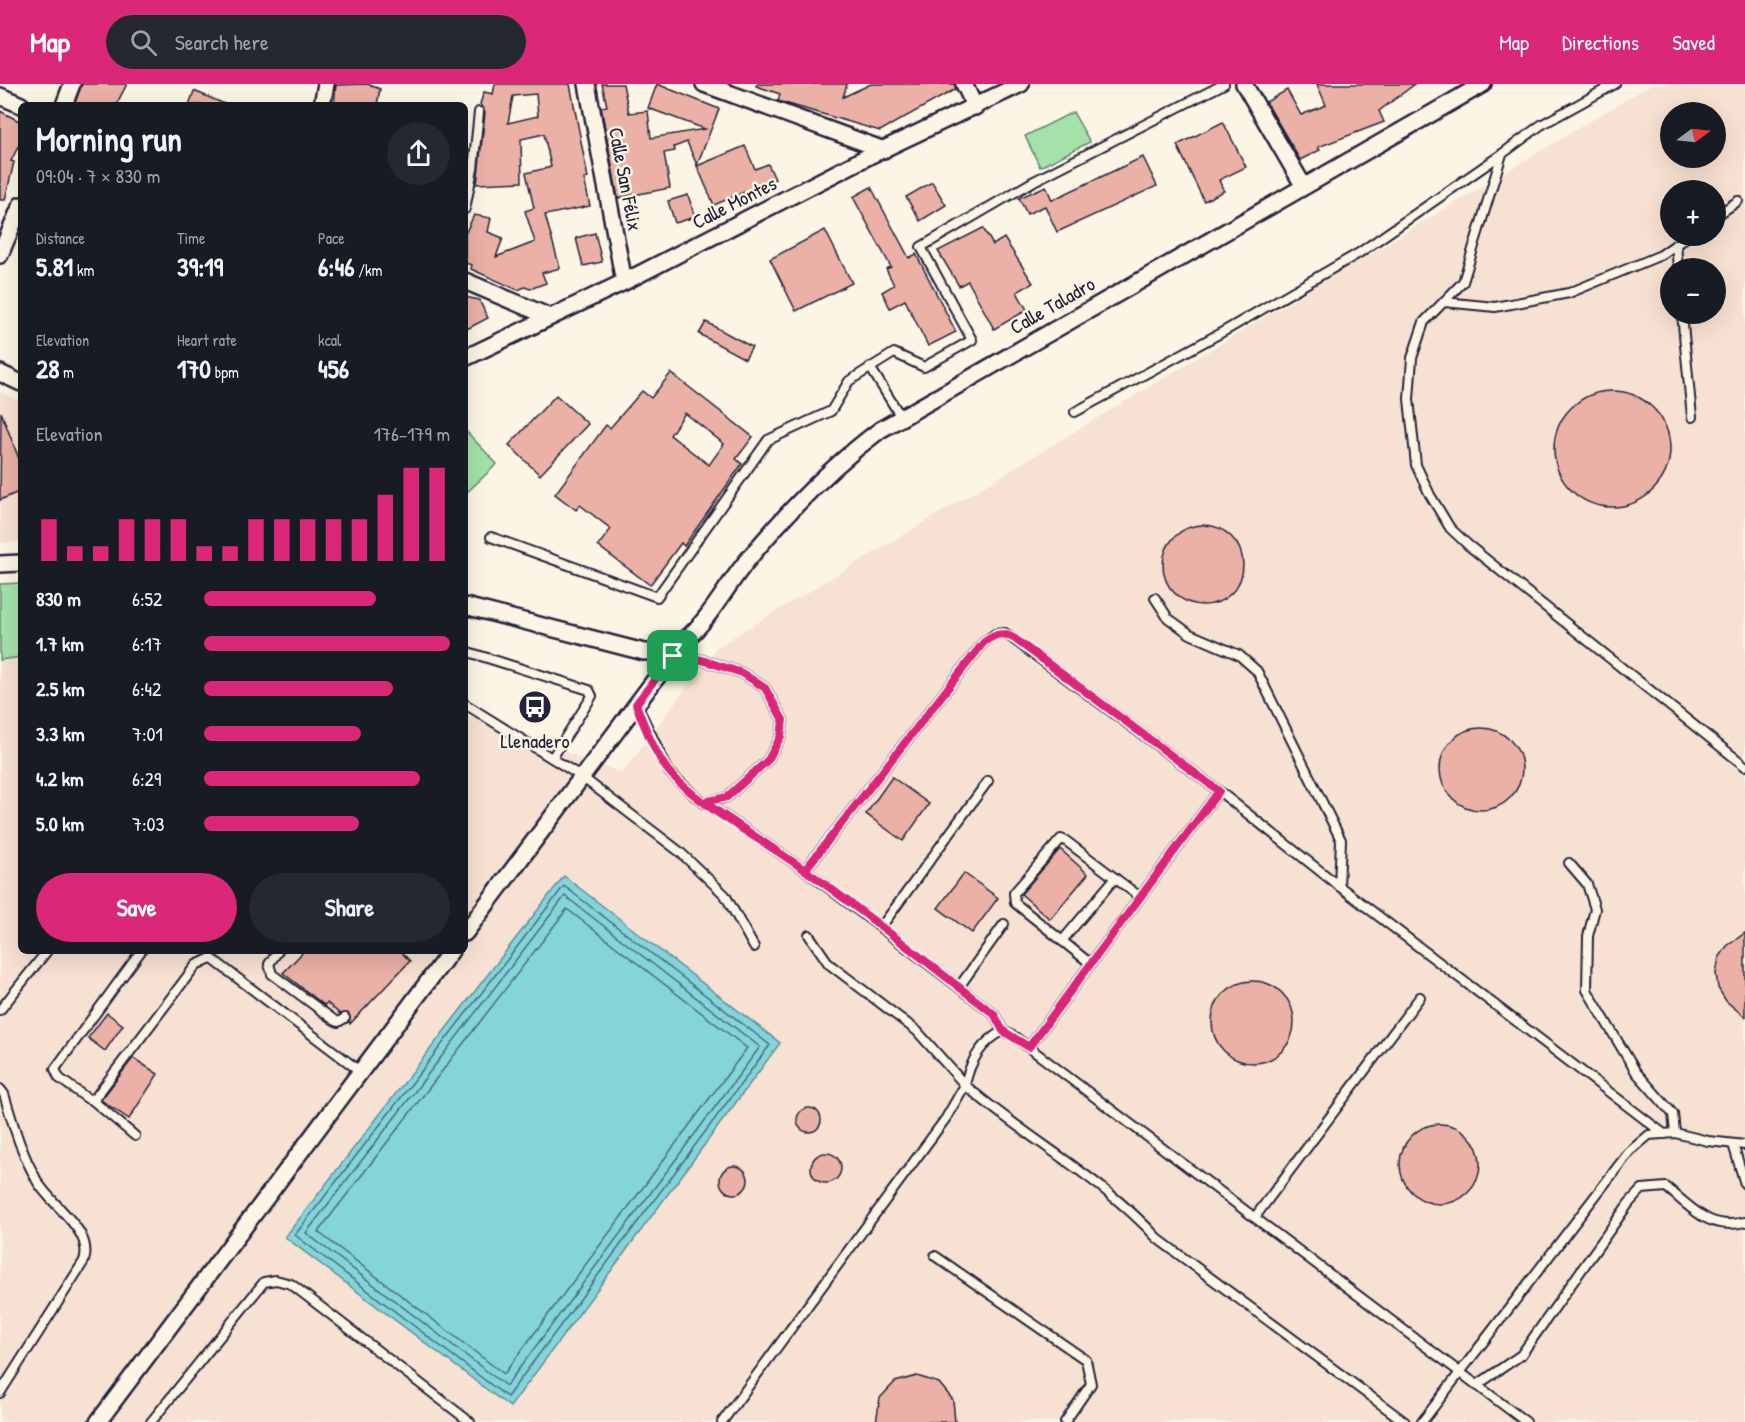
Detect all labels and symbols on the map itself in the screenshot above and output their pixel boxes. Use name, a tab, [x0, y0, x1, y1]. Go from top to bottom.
north arrow	[1660, 102, 1726, 168]
street label: Calle San Félix	[603, 125, 649, 233]
street label: Calle Montes	[687, 169, 781, 235]
street label: Calle Taladro	[1005, 270, 1099, 340]
pin	[647, 630, 698, 681]
bus stop icon: Llenadero	[517, 689, 553, 725]
place label: Llenadero	[500, 727, 570, 754]

